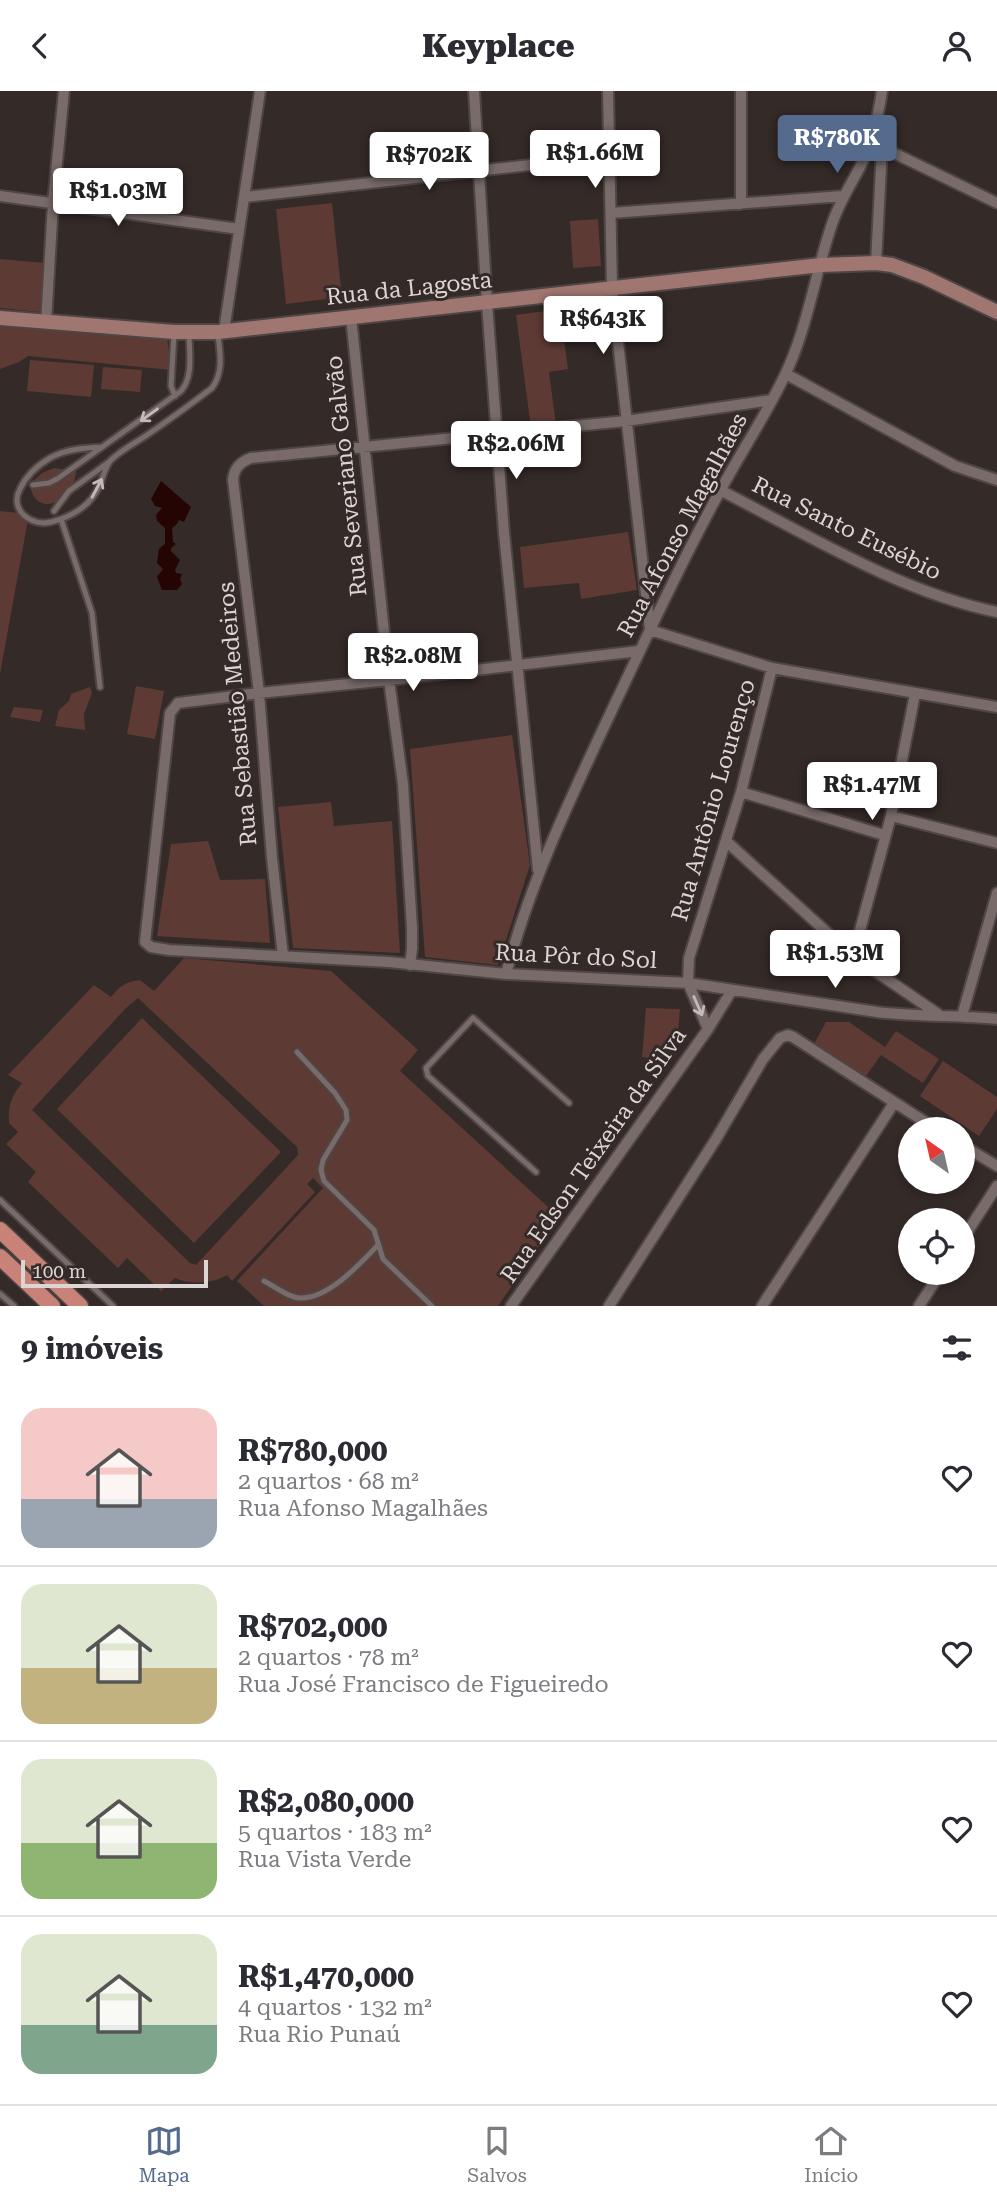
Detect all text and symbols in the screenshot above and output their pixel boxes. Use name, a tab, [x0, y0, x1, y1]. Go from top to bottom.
icon: back	[21, 27, 59, 65]
text: Keyplace	[422, 27, 575, 65]
icon: person	[938, 27, 976, 65]
pin: R$780K	[780, 115, 894, 175]
text: R$780K	[794, 124, 880, 151]
pin: R$1.66M	[530, 131, 660, 190]
pin: R$702K	[372, 133, 486, 192]
text: R$1.66M	[546, 139, 644, 166]
text: R$702K	[386, 141, 472, 168]
pin: R$1.03M	[53, 169, 183, 228]
text: R$1.03M	[69, 177, 167, 204]
street label: Rua da Lagosta	[325, 266, 494, 311]
pin: R$643K	[546, 296, 660, 356]
text: R$643K	[560, 305, 646, 332]
street label: Rua Severiano Galvão	[320, 354, 373, 598]
one-way arrow	[140, 408, 159, 422]
street label: Rua Afonso Magalhães	[612, 409, 753, 642]
pin: R$2.06M	[451, 421, 581, 481]
text: R$2.06M	[467, 430, 565, 457]
street label: Rua Santo Eusébio	[748, 471, 946, 586]
one-way arrow	[91, 478, 105, 499]
street label: Rua Sebastião Medeiros	[213, 581, 262, 847]
pin: R$2.08M	[348, 633, 478, 693]
text: R$2.08M	[364, 642, 462, 669]
street label: Rua Antônio Lourenço	[666, 676, 761, 924]
pin: R$1.47M	[807, 763, 937, 822]
text: R$1.47M	[823, 771, 921, 798]
pin: R$1.53M	[770, 930, 900, 990]
street label: Rua Pôr do Sol	[494, 939, 658, 974]
text: R$1.53M	[786, 939, 884, 966]
one-way arrow	[692, 995, 705, 1016]
street label: Rua Edson Teixeira da Silva	[495, 1022, 692, 1288]
north arrow	[898, 1117, 975, 1193]
map controls	[898, 1117, 975, 1285]
button: locate	[898, 1208, 975, 1285]
scale bar	[21, 1257, 208, 1289]
text: 100 m	[32, 1260, 86, 1283]
icon: filters	[938, 1329, 976, 1367]
text: 9 imóveis	[21, 1331, 163, 1366]
text: R$780,000	[238, 1433, 388, 1468]
icon: home	[77, 1436, 161, 1520]
icon: heart	[938, 1459, 976, 1497]
text: 2 quartos · 68 m²	[238, 1468, 419, 1495]
text: Rua Afonso Magalhães	[238, 1495, 488, 1522]
text: R$702,000	[238, 1609, 388, 1644]
icon: home	[77, 1612, 161, 1696]
icon: heart	[938, 1635, 976, 1673]
text: 2 quartos · 78 m²	[238, 1644, 419, 1671]
text: Rua José Francisco de Figueiredo	[238, 1671, 609, 1698]
text: R$2,080,000	[238, 1784, 414, 1819]
icon: home	[77, 1787, 161, 1871]
icon: heart	[938, 1810, 976, 1848]
text: 5 quartos · 183 m²	[238, 1819, 432, 1846]
text: Rua Vista Verde	[238, 1846, 411, 1873]
text: R$1,470,000	[238, 1959, 414, 1994]
icon: home	[77, 1962, 161, 2046]
icon: heart	[938, 1985, 976, 2023]
text: 4 quartos · 132 m²	[238, 1994, 432, 2021]
text: Rua Rio Punaú	[238, 2021, 400, 2048]
tab: Mapa	[139, 2122, 190, 2187]
tab: Salvos	[467, 2122, 527, 2187]
tab: Início	[804, 2122, 858, 2187]

